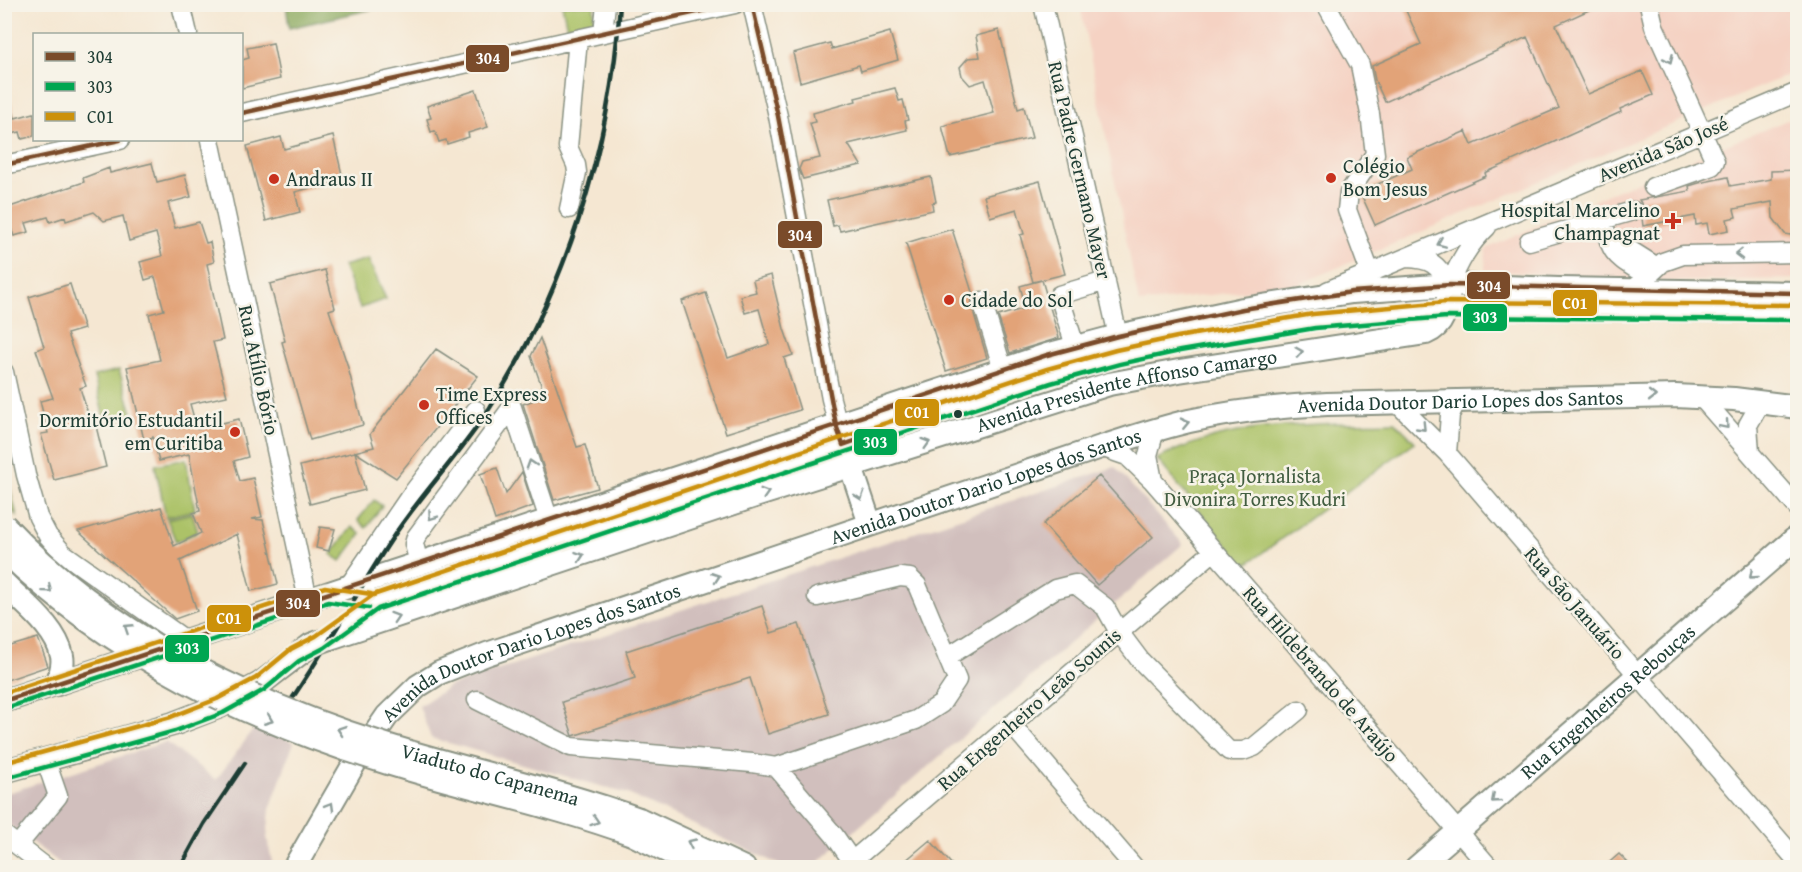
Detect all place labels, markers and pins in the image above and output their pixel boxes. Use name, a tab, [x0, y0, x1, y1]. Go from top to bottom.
place label: Colégio Bom Jesus	[1343, 151, 1428, 203]
place label: Andraus II	[286, 164, 373, 193]
marker: Colégio Bom Jesus	[1324, 171, 1338, 185]
marker: Andraus II	[267, 172, 281, 186]
place label: Hospital Marcelino Champagnat	[1501, 195, 1660, 247]
marker: Hospital Marcelino Champagnat	[1664, 212, 1682, 230]
place label: Cidade do Sol	[961, 285, 1073, 314]
marker: Cidade do Sol	[942, 293, 956, 307]
place label: Time Express Offices	[436, 379, 547, 431]
marker: Time Express Offices	[417, 398, 431, 412]
place label: Dormitório Estudantil em Curitiba	[39, 405, 224, 457]
unlabelled marker	[952, 408, 964, 420]
marker: Dormitório Estudantil em Curitiba	[228, 425, 242, 439]

